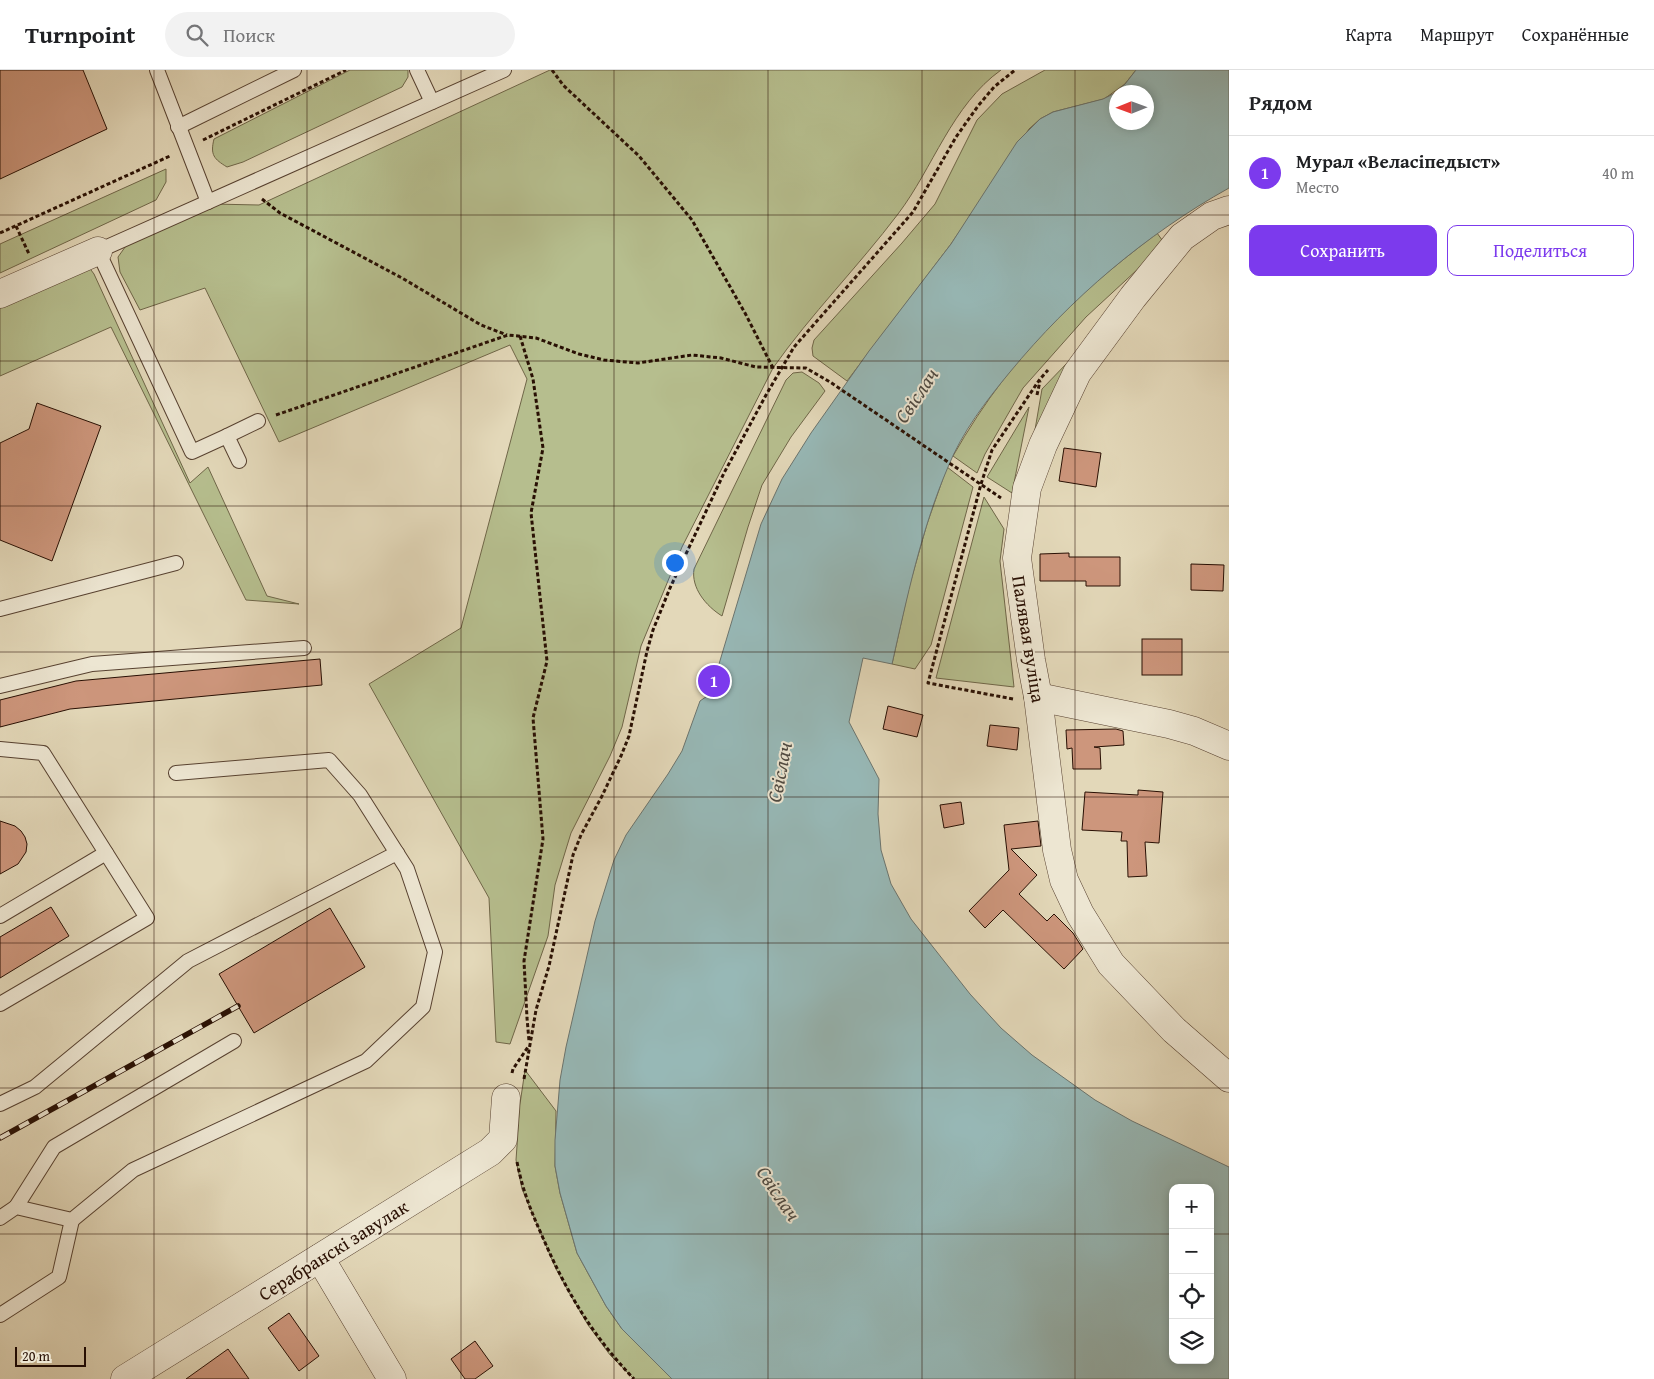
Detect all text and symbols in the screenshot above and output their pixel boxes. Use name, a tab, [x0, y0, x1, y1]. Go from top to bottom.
search box	[165, 12, 515, 57]
text: Turnpoint	[25, 17, 135, 52]
icon: search	[183, 21, 211, 49]
text: Поиск	[223, 21, 275, 49]
text: Карта	[1346, 21, 1392, 48]
text: Маршрут	[1420, 21, 1494, 48]
text: Сохранённые	[1522, 21, 1629, 48]
north arrow	[1109, 85, 1154, 130]
text: Рядом	[1249, 87, 1312, 118]
text: Мурал «Веласіпедыст»	[1296, 147, 1500, 175]
text: 1	[1261, 161, 1269, 185]
text: 40 m	[1602, 161, 1634, 185]
text: Место	[1296, 175, 1339, 199]
button: Сохранить	[1249, 225, 1437, 276]
button: Поделиться	[1447, 225, 1634, 276]
water label: Свіслач	[887, 361, 945, 428]
your location	[662, 550, 688, 576]
street label: Палявая вуліца	[1005, 574, 1053, 704]
pin: 1	[698, 662, 730, 700]
water label: Свіслач	[759, 739, 799, 805]
water label: Свіслач	[750, 1160, 808, 1227]
map controls	[1169, 1184, 1214, 1364]
button: +	[1169, 1184, 1214, 1229]
street label: Серабранскі завулак	[253, 1192, 413, 1307]
button: −	[1169, 1229, 1214, 1274]
button: locate	[1169, 1274, 1214, 1319]
button: layers	[1169, 1319, 1214, 1364]
scale bar	[15, 1344, 86, 1367]
text: 20 m	[22, 1346, 50, 1366]

